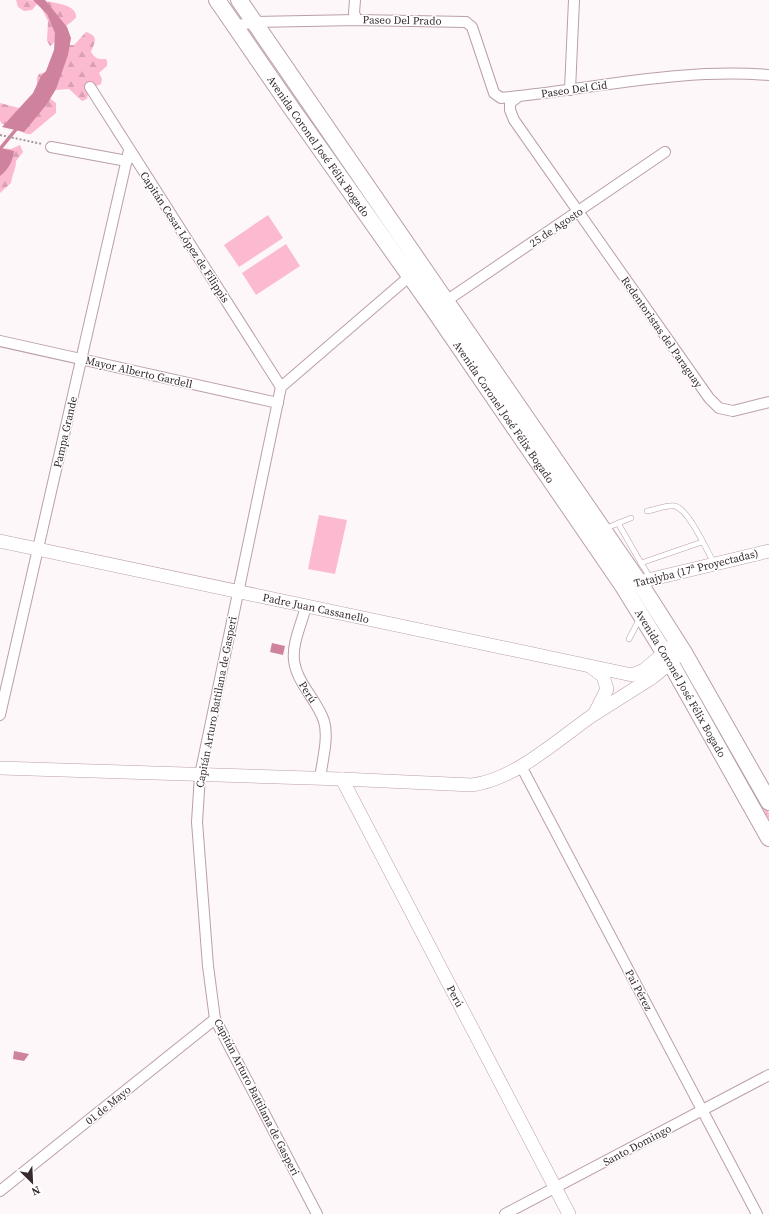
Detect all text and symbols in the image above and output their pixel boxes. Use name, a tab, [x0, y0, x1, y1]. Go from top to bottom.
street label: Paseo Del Prado	[362, 12, 442, 29]
street label: Avenida Coronel José Félix Bogado	[263, 73, 373, 220]
street label: Paseo Del Cid	[540, 77, 609, 102]
street label: Capitán Cesar López de Filippis	[136, 169, 233, 306]
street label: 25 de Agosto	[527, 204, 586, 251]
street label: Redentoristas del Paraguay	[617, 274, 706, 391]
street label: Avenida Coronel José Félix Bogado	[449, 338, 557, 486]
street label: Mayor Alberto Gardell	[84, 353, 194, 392]
street label: Pampa Grande	[50, 395, 81, 469]
street label: Tatajyba (17ª Proyectadas)	[632, 546, 760, 591]
street label: Padre Juan Cassanello	[261, 590, 371, 627]
street label: Avenida Coronel José Félix Bogado	[631, 607, 729, 760]
street label: Capitán Arturo Battilana de Gasperi	[192, 615, 240, 789]
street label: Perú	[295, 679, 320, 707]
street label: Pai Pérez	[621, 967, 656, 1014]
street label: Perú	[443, 983, 467, 1011]
street label: Capitán Arturo Battilana de Gasperi	[210, 1016, 303, 1178]
street label: 01 de Mayo	[82, 1082, 134, 1128]
street label: Santo Domingo	[600, 1121, 674, 1170]
north arrow	[12, 1162, 52, 1202]
text: N	[29, 1182, 43, 1199]

